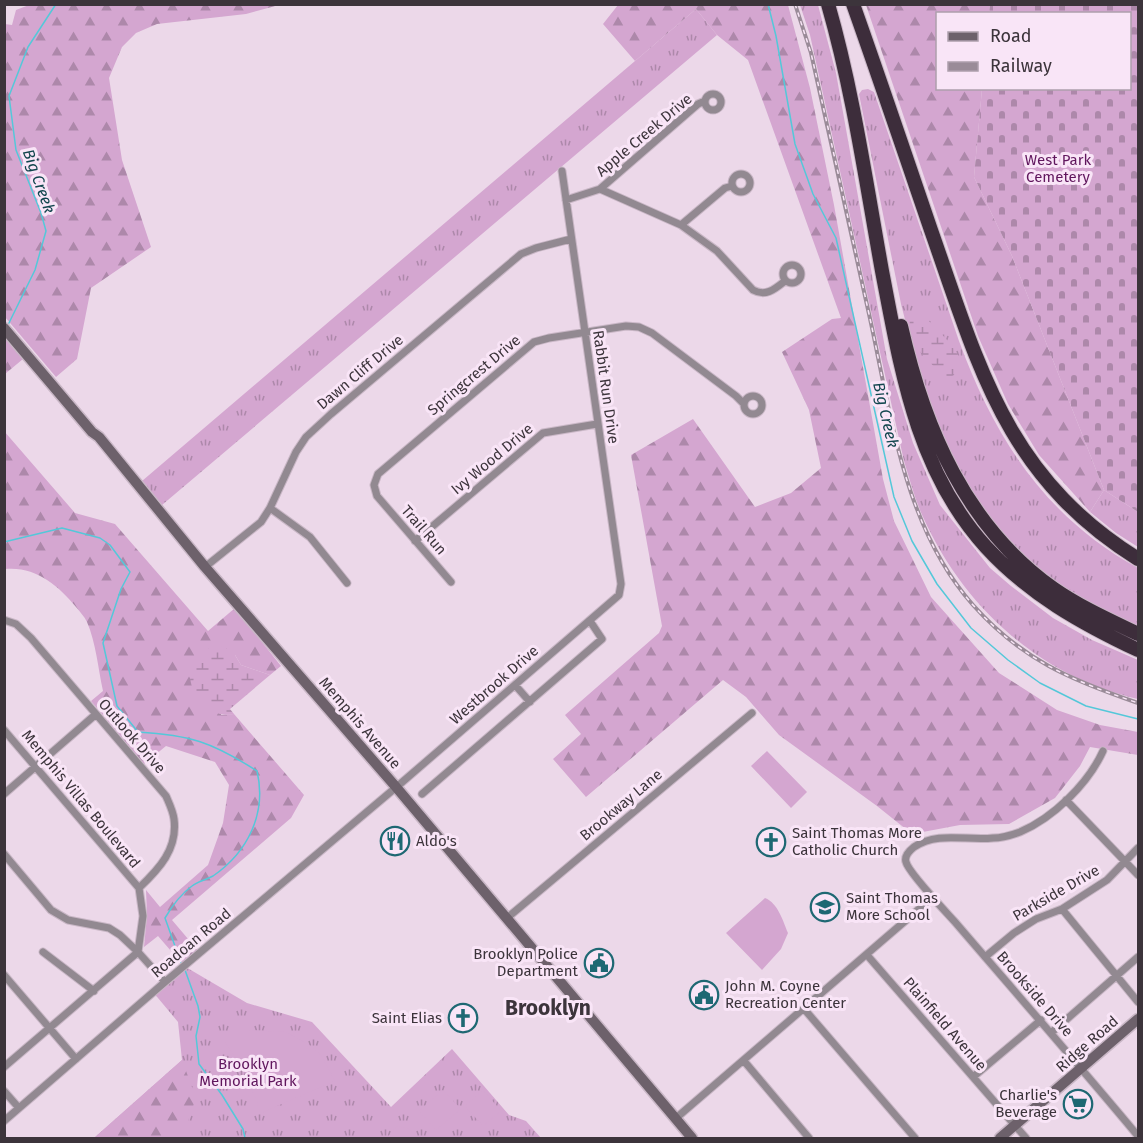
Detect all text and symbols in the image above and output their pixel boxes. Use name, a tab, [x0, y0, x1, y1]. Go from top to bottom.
legend	[936, 12, 1131, 90]
text: Road	[990, 25, 1032, 47]
text: Railway	[990, 55, 1052, 77]
street label: Apple Creek Drive	[592, 90, 696, 180]
water label: Big Creek	[19, 146, 59, 216]
park label: West Park Cemetery	[1025, 151, 1091, 186]
street label: Rabbit Run Drive	[589, 329, 623, 445]
street label: Dawn Cliff Drive	[313, 331, 407, 413]
street label: Springcrest Drive	[424, 331, 524, 419]
water label: Big Creek	[869, 380, 903, 450]
street label: Ivy Wood Drive	[448, 420, 536, 498]
street label: Trail Run	[398, 501, 450, 559]
street label: Westbrook Drive	[446, 642, 542, 728]
street label: Memphis Avenue	[315, 674, 405, 772]
street label: Outlook Drive	[95, 695, 169, 777]
street label: Memphis Villas Boulevard	[18, 726, 144, 872]
street label: Brookway Lane	[576, 765, 666, 845]
place label: Saint Thomas More Catholic Church	[792, 824, 922, 859]
restaurant icon: Aldo's	[379, 825, 411, 857]
church icon: Saint Thomas More Catholic Church	[755, 826, 787, 858]
place label: Aldo's	[416, 832, 457, 850]
street label: Parkside Drive	[1010, 861, 1102, 925]
place label: Saint Thomas More School	[846, 889, 938, 924]
school or university icon: Saint Thomas More School	[809, 891, 841, 923]
street label: Roadoan Road	[147, 904, 235, 982]
place label: Brooklyn Police Department	[473, 945, 579, 980]
public building icon: Brooklyn Police Department	[583, 947, 615, 979]
street label: Brookside Drive	[993, 948, 1077, 1040]
street label: Plainfield Avenue	[900, 974, 990, 1074]
place label: John M. Coyne Recreation Center	[725, 977, 846, 1012]
public building icon: John M. Coyne Recreation Center	[688, 979, 720, 1011]
district label: Brooklyn	[505, 995, 591, 1021]
church icon: Saint Elias	[447, 1002, 479, 1034]
place label: Saint Elias	[372, 1009, 442, 1027]
street label: Ridge Road	[1052, 1012, 1122, 1076]
park label: Brooklyn Memorial Park	[199, 1055, 297, 1090]
place label: Charlie's Beverage	[995, 1086, 1057, 1121]
supermarket icon: Charlie's Beverage	[1062, 1088, 1094, 1120]

